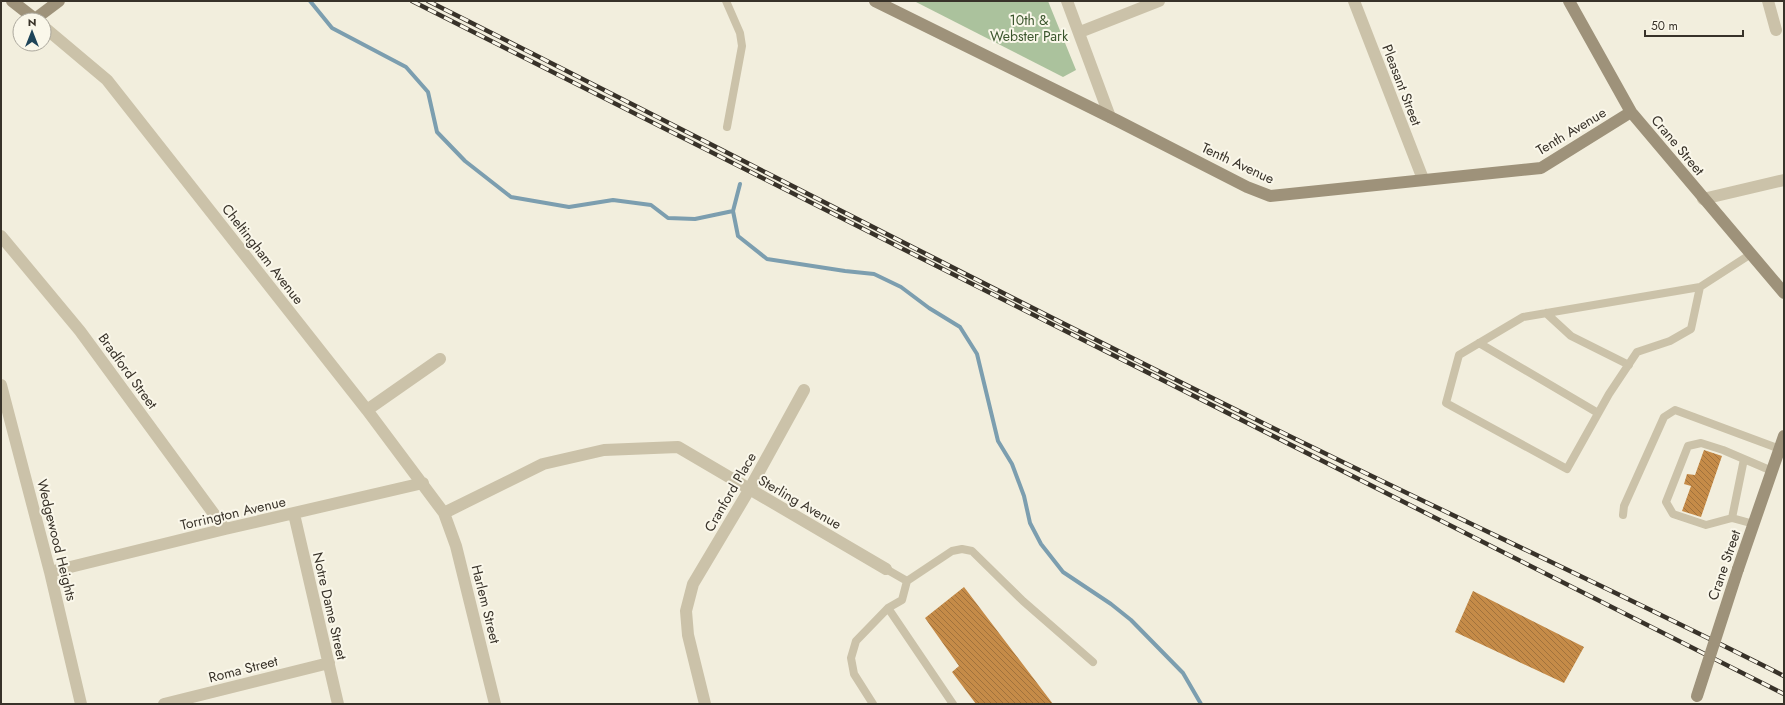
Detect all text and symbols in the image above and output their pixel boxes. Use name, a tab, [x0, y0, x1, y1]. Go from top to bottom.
park label: 10th & Webster Park	[990, 10, 1069, 46]
north arrow	[12, 12, 52, 52]
scale bar	[1645, 12, 1743, 38]
text: N	[28, 14, 36, 30]
text: 50 m	[1651, 17, 1678, 35]
street label: Pleasant Street	[1377, 41, 1427, 129]
street label: Tenth Avenue	[1532, 102, 1610, 160]
street label: Crane Street	[1647, 110, 1710, 180]
street label: Tenth Avenue	[1198, 137, 1278, 189]
street label: Cheltingham Avenue	[217, 200, 309, 308]
street label: Bradford Street	[94, 329, 163, 414]
street label: Cranford Place	[699, 449, 761, 535]
street label: Sterling Avenue	[755, 470, 845, 534]
street label: Wedgewood Heights	[32, 477, 82, 603]
street label: Torrington Avenue	[178, 491, 288, 535]
street label: Crane Street	[1703, 526, 1746, 603]
street label: Notre Dame Street	[308, 550, 352, 662]
street label: Harlem Street	[467, 563, 506, 646]
street label: Roma Street	[206, 651, 280, 687]

